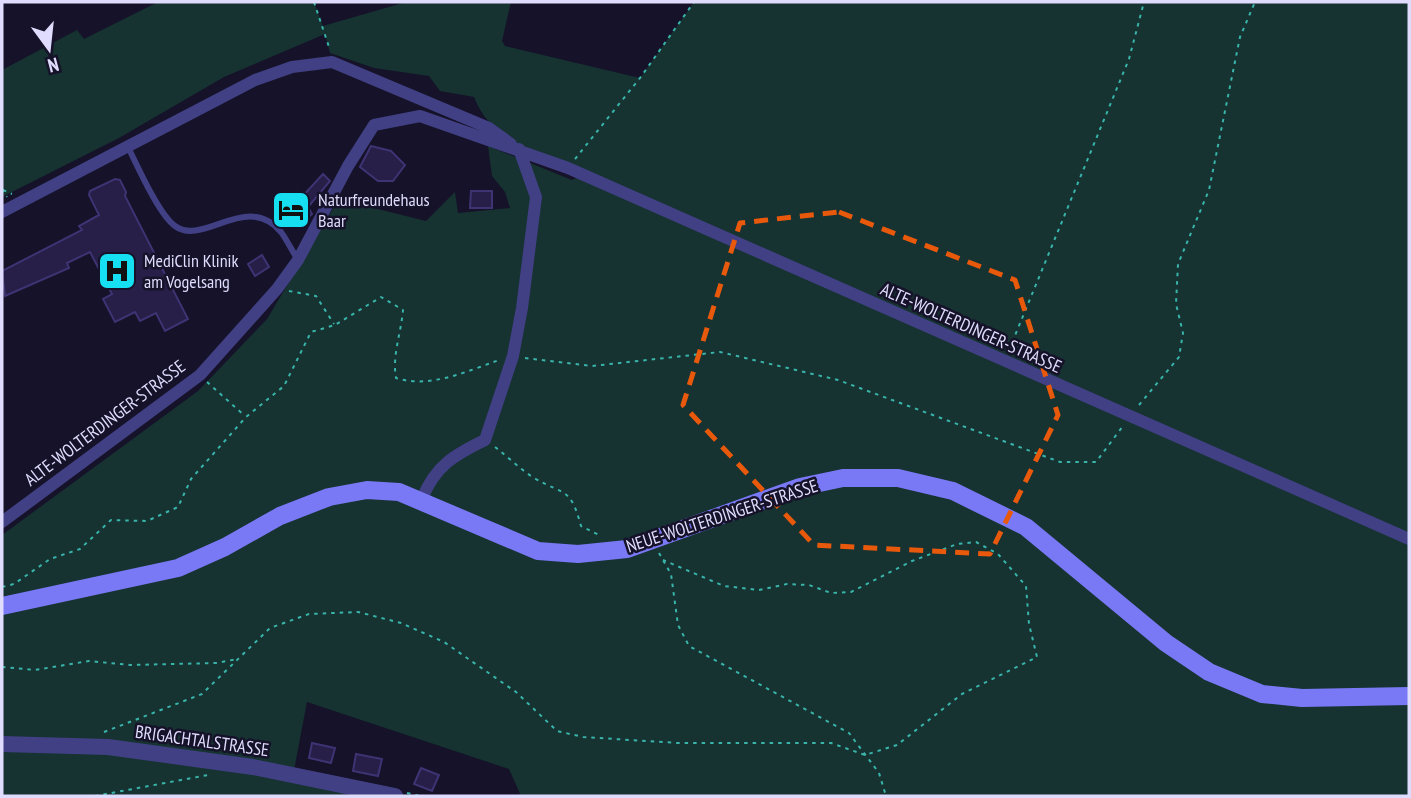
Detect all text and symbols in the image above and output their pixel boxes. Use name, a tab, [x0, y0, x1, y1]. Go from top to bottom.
north arrow	[14, 14, 84, 84]
text: N	[45, 53, 61, 78]
place label: Naturfreundehaus Baar	[318, 188, 430, 232]
hotel icon: Naturfreundehaus Baar	[270, 189, 312, 231]
place label: MediClin Klinik am Vogelsang	[144, 249, 238, 293]
hospital icon: MediClin Klinik am Vogelsang	[96, 250, 138, 292]
street label: ALTE-WOLTERDINGER-STRASSE	[877, 277, 1065, 378]
street label: ALTE-WOLTERDINGER-STRASSE	[20, 355, 190, 491]
street label: NEUE-WOLTERDINGER-STRASSE	[623, 474, 821, 557]
street label: BRIGACHTALSTRASSE	[134, 720, 270, 761]

